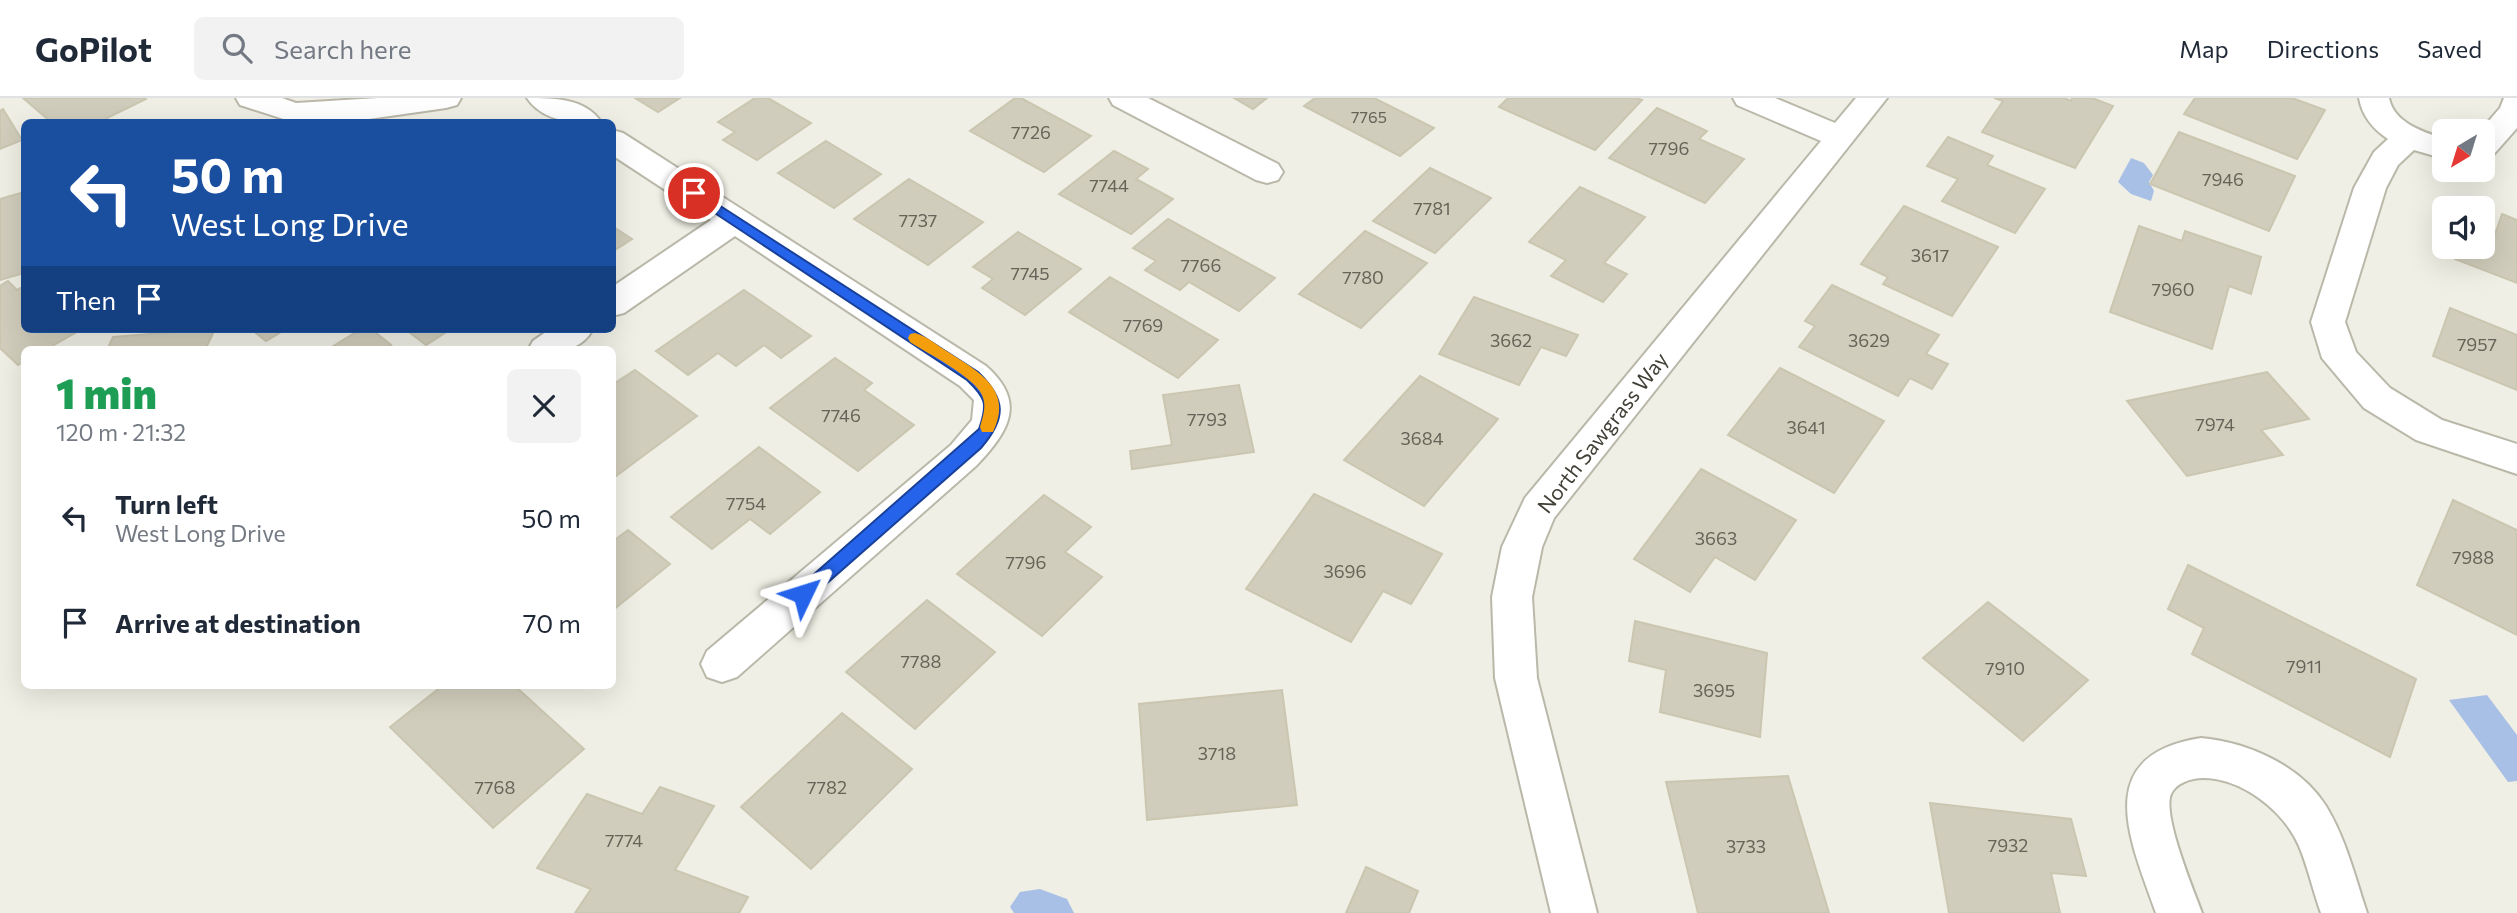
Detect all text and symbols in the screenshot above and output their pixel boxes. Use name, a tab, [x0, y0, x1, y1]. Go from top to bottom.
search box	[194, 17, 684, 80]
text: GoPilot	[35, 28, 152, 69]
icon: search	[218, 29, 256, 67]
text: Search here	[274, 33, 411, 64]
text: Map	[2179, 34, 2229, 63]
text: Directions	[2267, 34, 2379, 63]
text: Saved	[2417, 34, 2482, 63]
house number: 7765	[1351, 107, 1387, 126]
north arrow	[2432, 119, 2496, 182]
map controls	[2432, 119, 2495, 259]
house number: 7726	[1011, 121, 1051, 143]
house number: 7796	[1649, 137, 1689, 159]
text: 50 m	[171, 143, 284, 203]
icon: left	[56, 147, 147, 238]
pin	[664, 163, 724, 223]
house number: 7946	[2202, 168, 2244, 190]
icon: arrive	[675, 174, 713, 212]
house number: 7744	[1089, 174, 1129, 196]
button: sound	[2432, 196, 2495, 259]
house number: 7781	[1413, 197, 1451, 219]
text: West Long Drive	[171, 203, 409, 243]
house number: 7737	[899, 209, 937, 231]
house number: 3617	[1911, 244, 1949, 266]
house number: 7766	[1181, 254, 1221, 276]
house number: 7745	[1010, 262, 1050, 284]
house number: 7780	[1342, 266, 1384, 288]
house number: 7960	[2151, 278, 2195, 300]
icon: arrive	[130, 280, 168, 318]
text: Then	[56, 284, 116, 315]
house number: 7769	[1123, 314, 1163, 336]
house number: 3662	[1490, 329, 1532, 351]
house number: 3629	[1848, 329, 1890, 351]
house number: 7957	[2457, 333, 2497, 355]
street label: North Sawgrass Way	[1531, 347, 1672, 517]
text: 1 min	[56, 366, 157, 418]
button: close	[507, 369, 581, 443]
house number: 7746	[821, 404, 861, 426]
house number: 7793	[1187, 408, 1227, 430]
house number: 7974	[2195, 413, 2235, 435]
house number: 3641	[1786, 416, 1826, 438]
text: 120 m · 21:32	[56, 418, 186, 446]
house number: 3684	[1401, 427, 1444, 449]
text: Turn left	[115, 488, 218, 519]
house number: 7754	[726, 492, 766, 514]
icon: left	[56, 499, 94, 537]
text: 50 m	[521, 502, 581, 533]
text: West Long Drive	[115, 519, 286, 547]
house number: 3663	[1695, 527, 1737, 549]
house number: 7988	[2452, 546, 2494, 568]
house number: 7796	[1006, 551, 1046, 573]
position arrow	[766, 557, 840, 631]
house number: 3696	[1324, 560, 1366, 582]
icon: arrive	[56, 604, 94, 642]
text: Arrive at destination	[115, 607, 361, 638]
text: 70 m	[523, 607, 581, 638]
house number: 7788	[901, 650, 941, 672]
house number: 7911	[2286, 655, 2322, 677]
house number: 7910	[1985, 657, 2025, 679]
house number: 3695	[1693, 679, 1735, 701]
house number: 3718	[1198, 742, 1236, 764]
house number: 7768	[475, 776, 515, 798]
house number: 7782	[807, 776, 847, 798]
house number: 7774	[605, 829, 643, 851]
house number: 7932	[1988, 834, 2028, 856]
house number: 3733	[1726, 835, 1766, 857]

